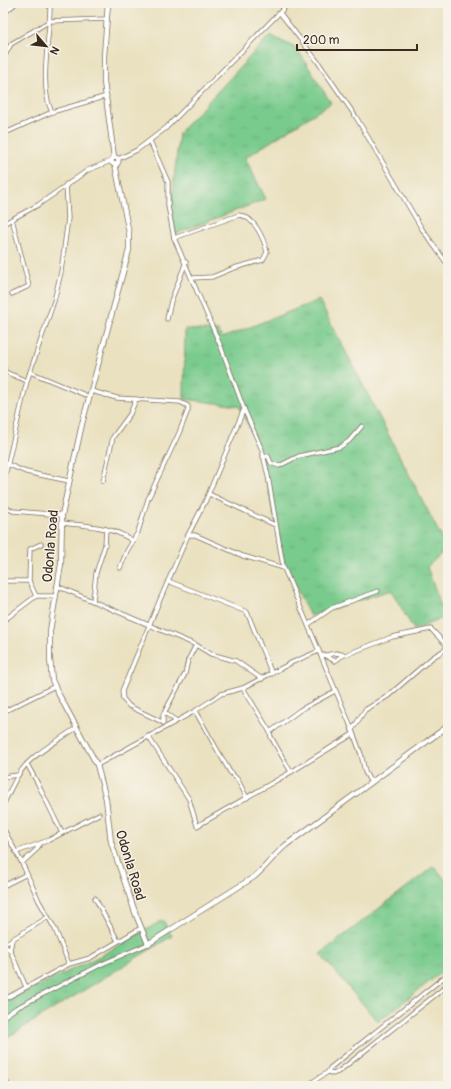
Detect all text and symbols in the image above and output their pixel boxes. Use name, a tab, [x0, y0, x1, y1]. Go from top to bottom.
north arrow	[26, 26, 66, 66]
scale bar	[297, 26, 417, 52]
text: 200 m	[303, 33, 340, 48]
text: N	[47, 44, 62, 57]
street label: Odonla Road	[39, 509, 62, 583]
street label: Odonla Road	[112, 828, 149, 902]

